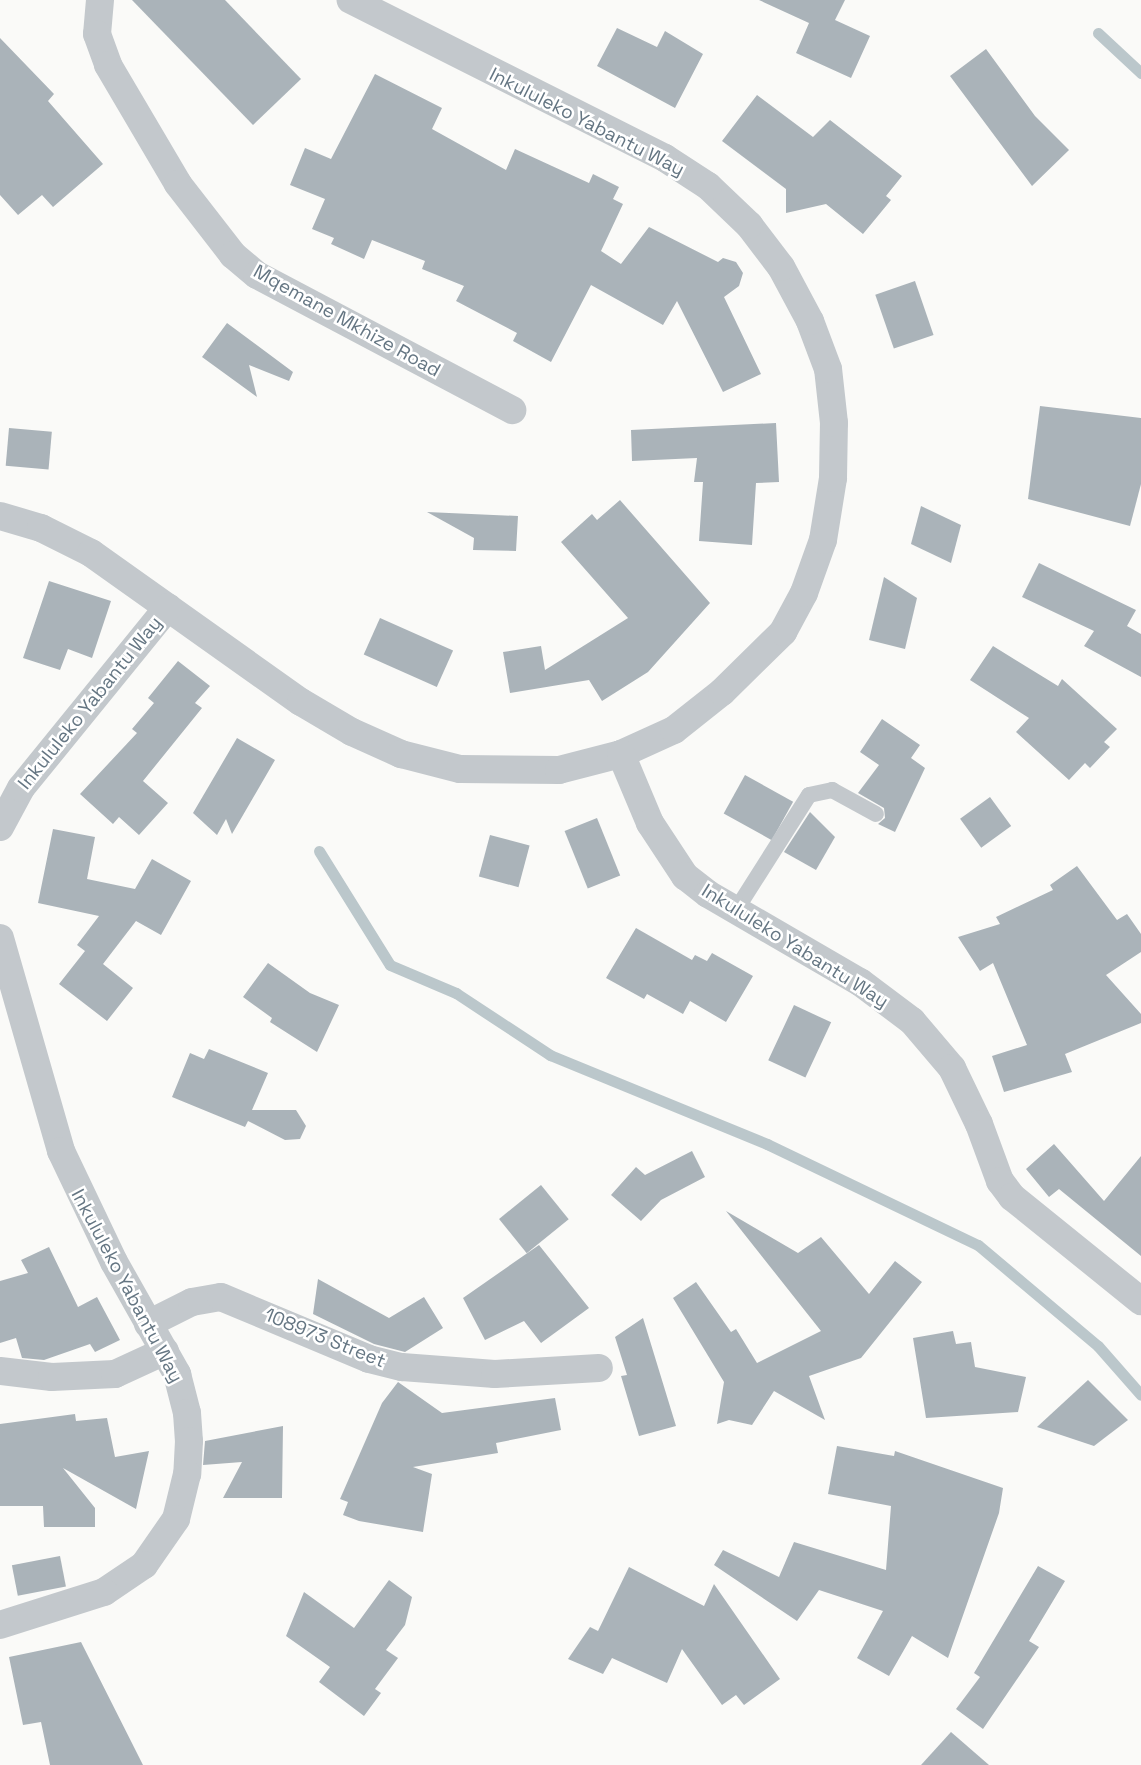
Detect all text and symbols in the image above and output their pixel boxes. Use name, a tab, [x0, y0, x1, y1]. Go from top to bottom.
street label: Inkululeko Yabantu Way	[486, 63, 688, 181]
street label: Mqemane Mkhize Road	[250, 260, 444, 382]
street label: Inkululeko Yabantu Way	[13, 612, 167, 794]
street label: Inkululeko Yabantu Way	[697, 879, 893, 1013]
street label: Inkululeko Yabantu Way	[66, 1185, 188, 1387]
street label: 108973 Street	[261, 1303, 389, 1373]

